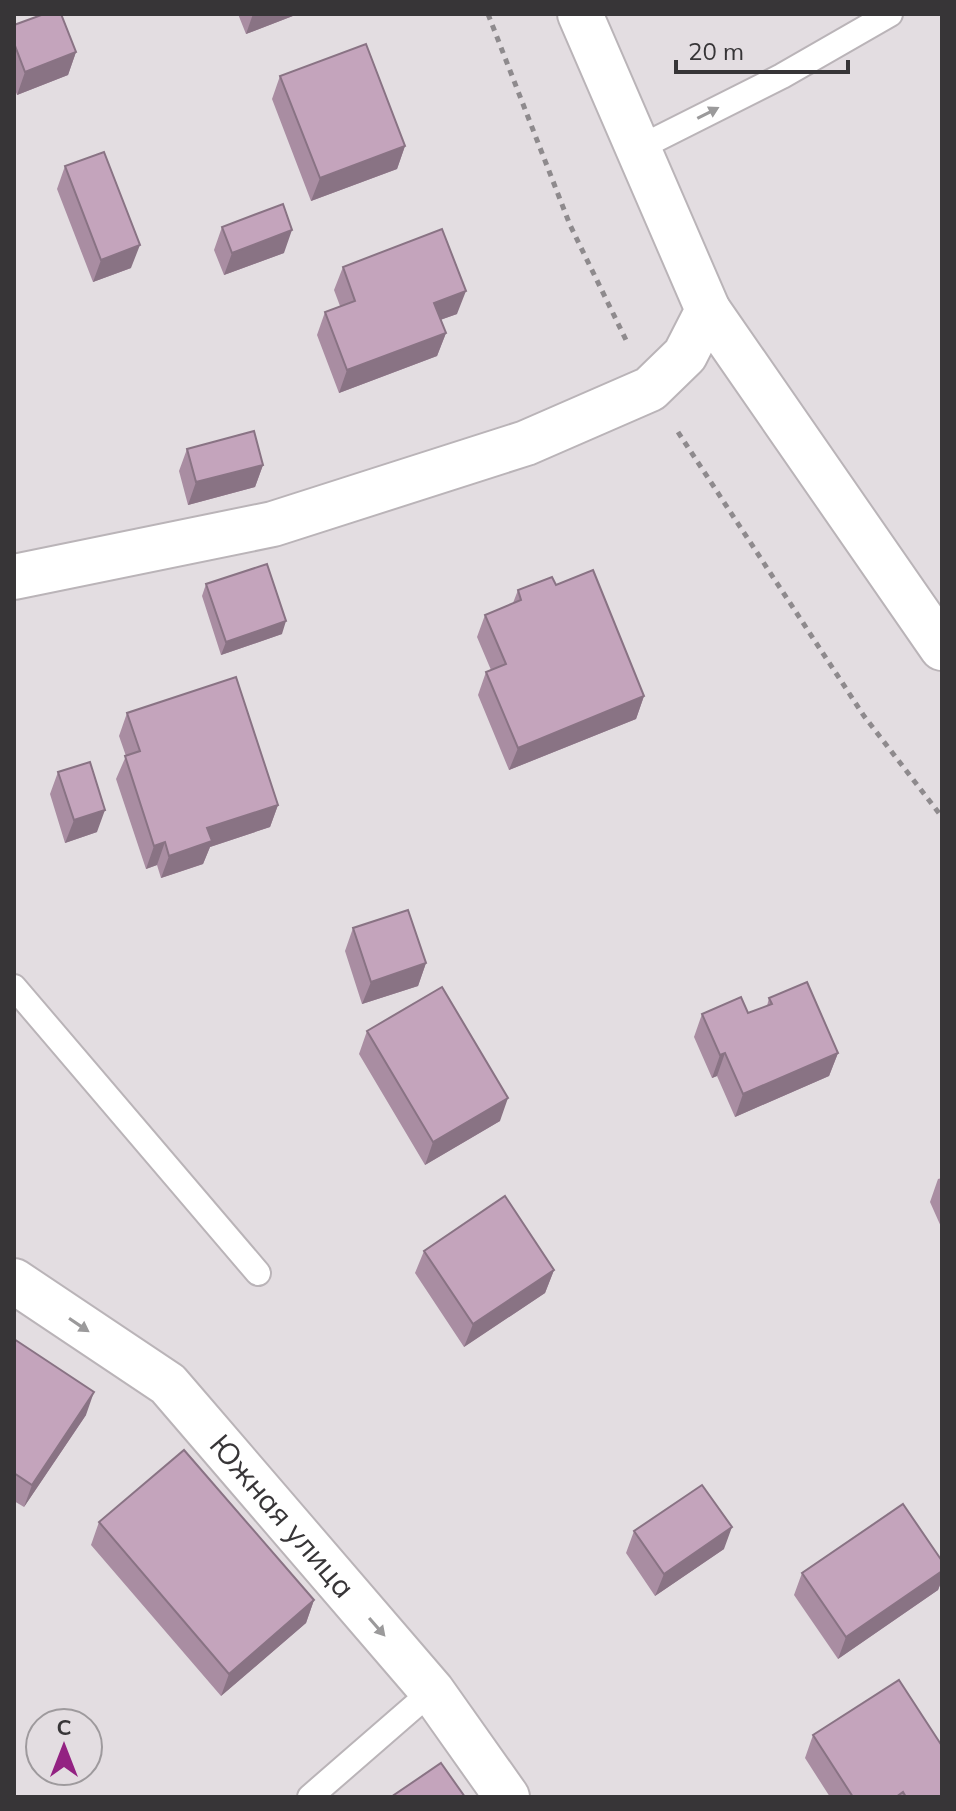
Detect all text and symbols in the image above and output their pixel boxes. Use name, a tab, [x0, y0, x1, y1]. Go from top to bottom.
scale bar	[676, 24, 848, 74]
text: 20 m	[688, 36, 744, 66]
one-way arrow	[697, 106, 720, 120]
one-way arrow	[68, 1317, 89, 1332]
street label: Южная улица	[202, 1426, 363, 1605]
one-way arrow	[368, 1617, 385, 1637]
north arrow	[24, 1707, 104, 1787]
text: С	[56, 1713, 72, 1741]

